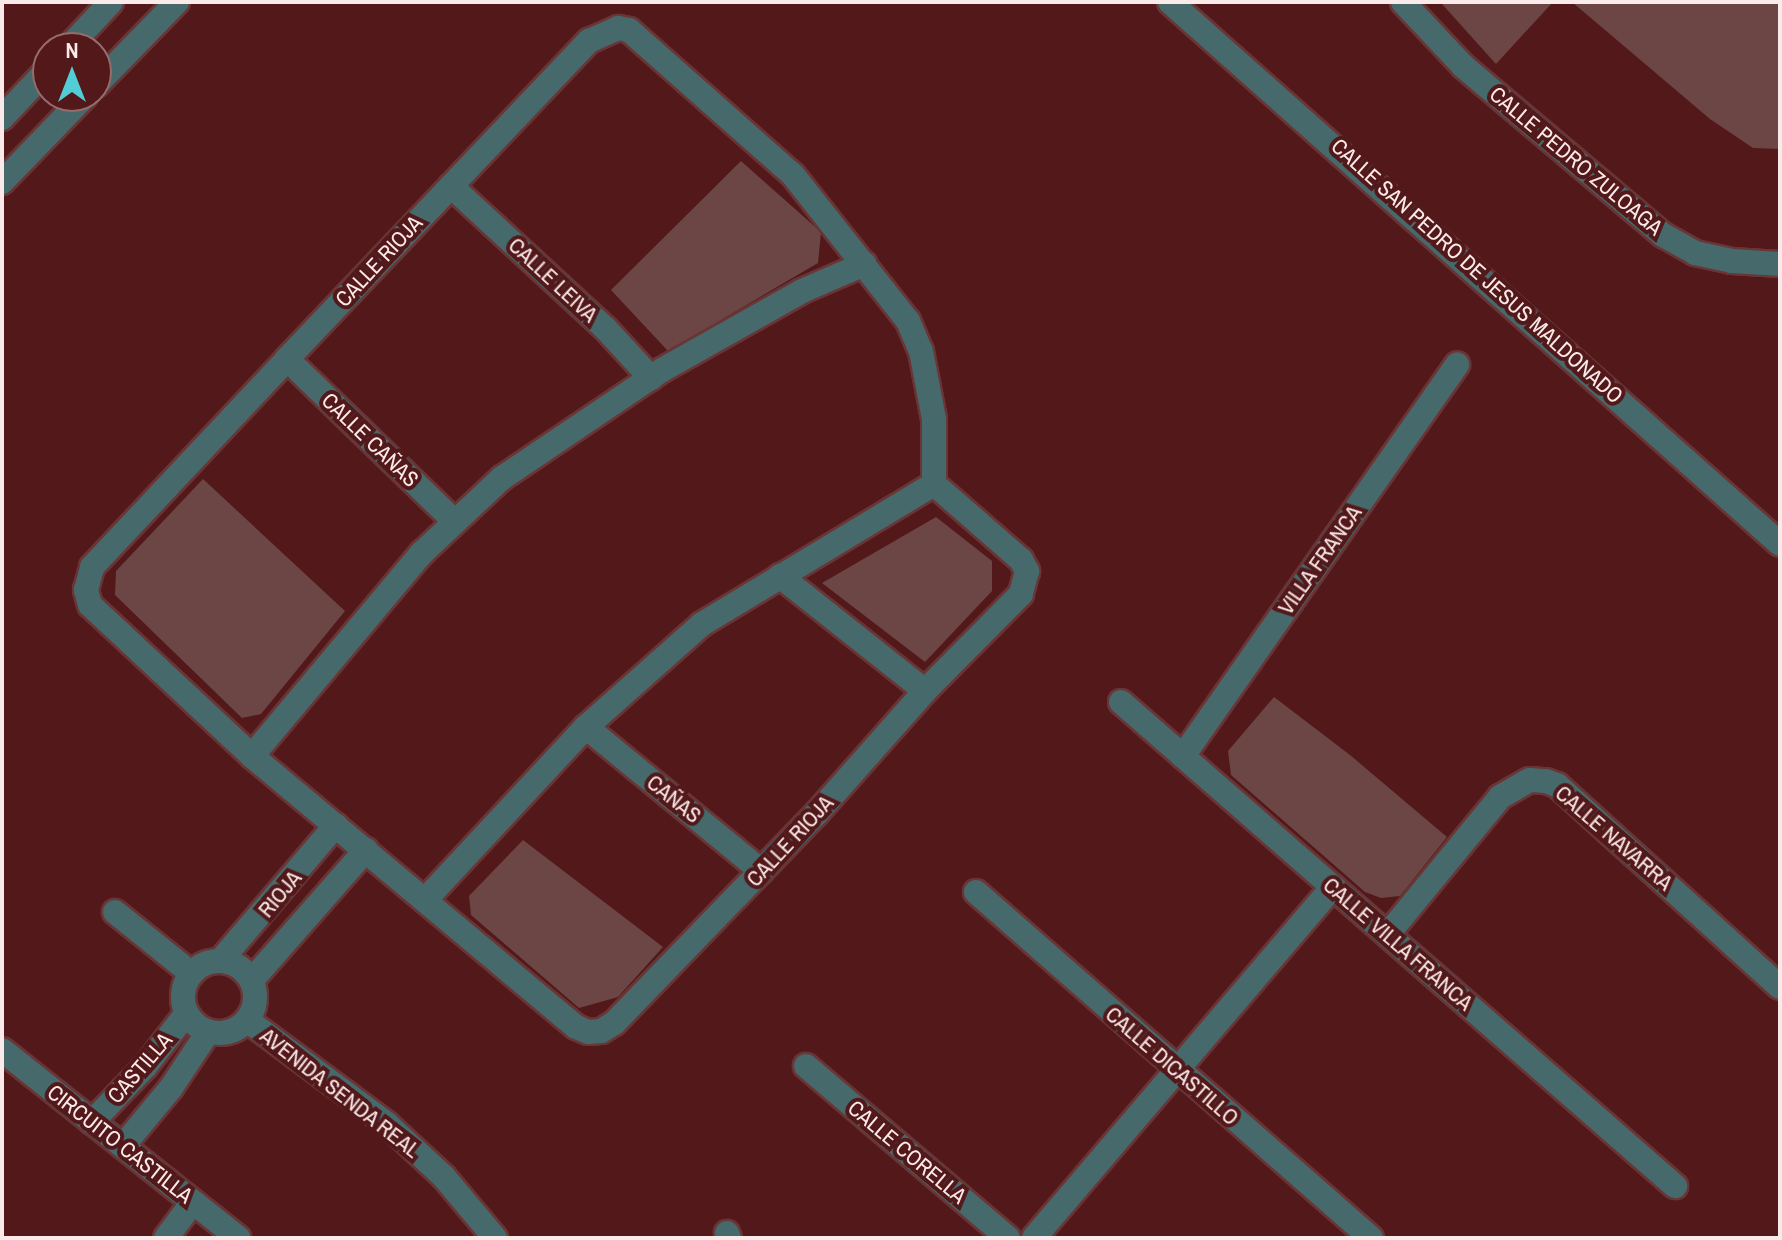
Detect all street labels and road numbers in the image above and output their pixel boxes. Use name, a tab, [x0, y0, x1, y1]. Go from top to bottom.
street label: CALLE PEDRO ZULOAGA	[1484, 81, 1668, 241]
street label: CALLE SAN PEDRO DE JESUS MALDONADO	[1326, 133, 1628, 409]
street label: CALLE RIOJA	[330, 210, 428, 312]
street label: CALLE LEIVA	[503, 232, 603, 328]
street label: CALLE CAÑAS	[316, 387, 424, 493]
street label: VILLA FRANCA	[1272, 500, 1368, 620]
street label: CAÑAS	[642, 769, 706, 829]
street label: CALLE NAVARRA	[1550, 780, 1678, 896]
street label: CALLE RIOJA	[741, 790, 839, 892]
street label: RIOJA	[253, 865, 307, 923]
street label: CALLE VILLA FRANCA	[1317, 872, 1479, 1016]
street label: CALLE DICASTILLO	[1100, 1001, 1244, 1131]
street label: AVENIDA SENDA REAL	[254, 1022, 426, 1164]
street label: CASTILLA	[102, 1027, 178, 1109]
street label: CIRCUITO CASTILLA	[42, 1079, 198, 1209]
street label: CALLE CORELLA	[842, 1095, 972, 1209]

